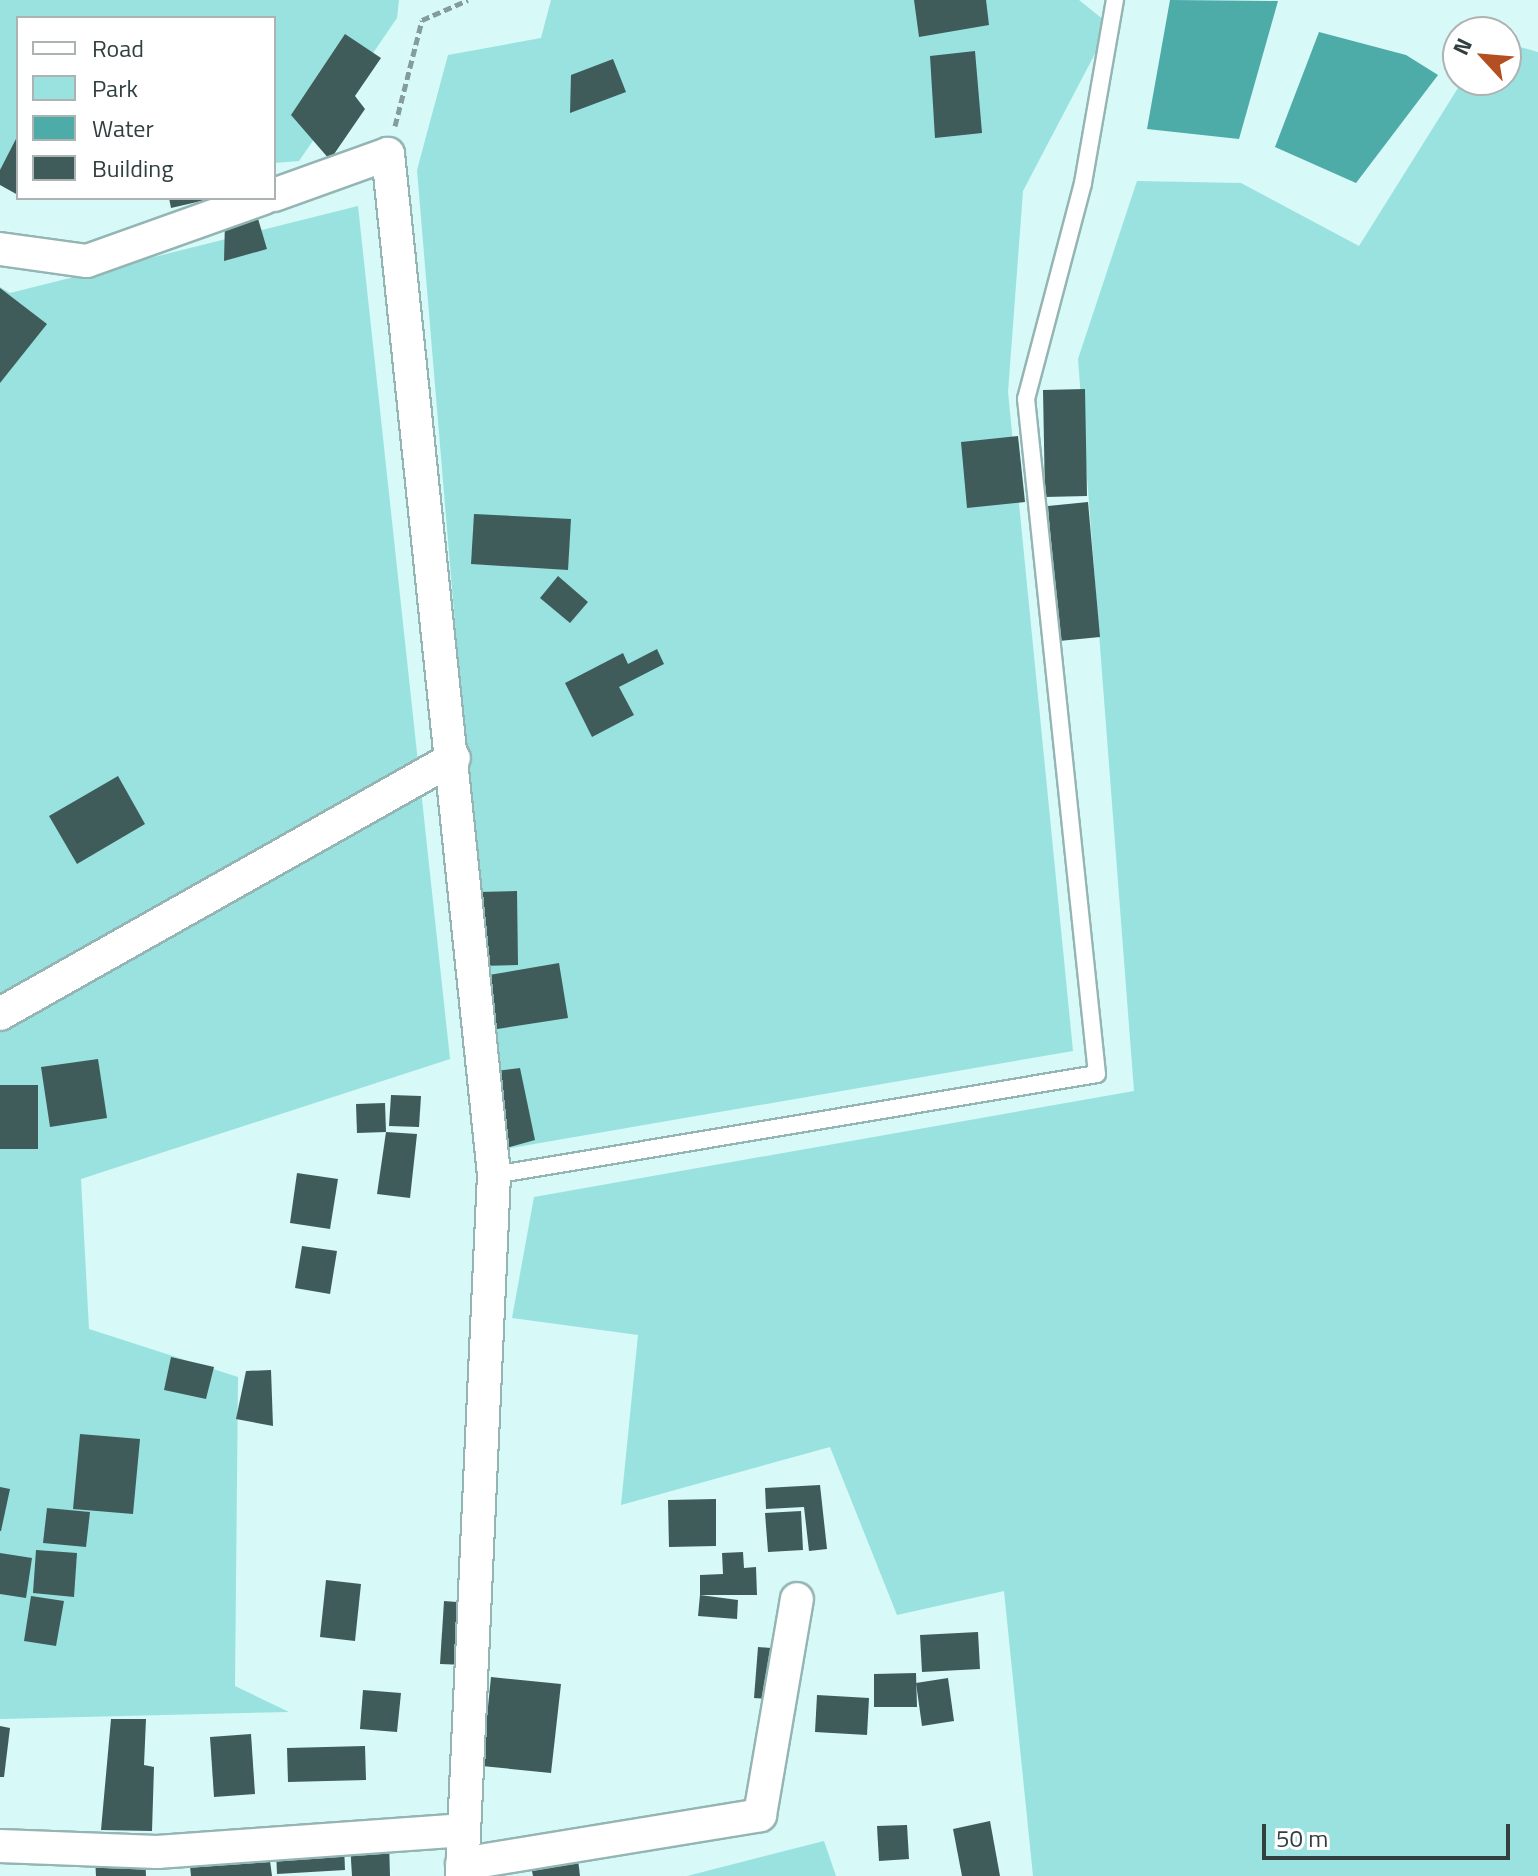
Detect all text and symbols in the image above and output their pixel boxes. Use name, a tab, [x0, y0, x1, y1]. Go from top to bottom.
legend	[16, 16, 276, 200]
north arrow	[1442, 16, 1522, 96]
text: Road	[92, 30, 144, 66]
text: N	[1444, 32, 1481, 61]
text: Park	[92, 70, 138, 106]
text: Water	[92, 110, 154, 146]
text: Building	[92, 150, 174, 186]
scale bar	[1266, 1808, 1514, 1858]
text: 50 m	[1276, 1820, 1328, 1856]

